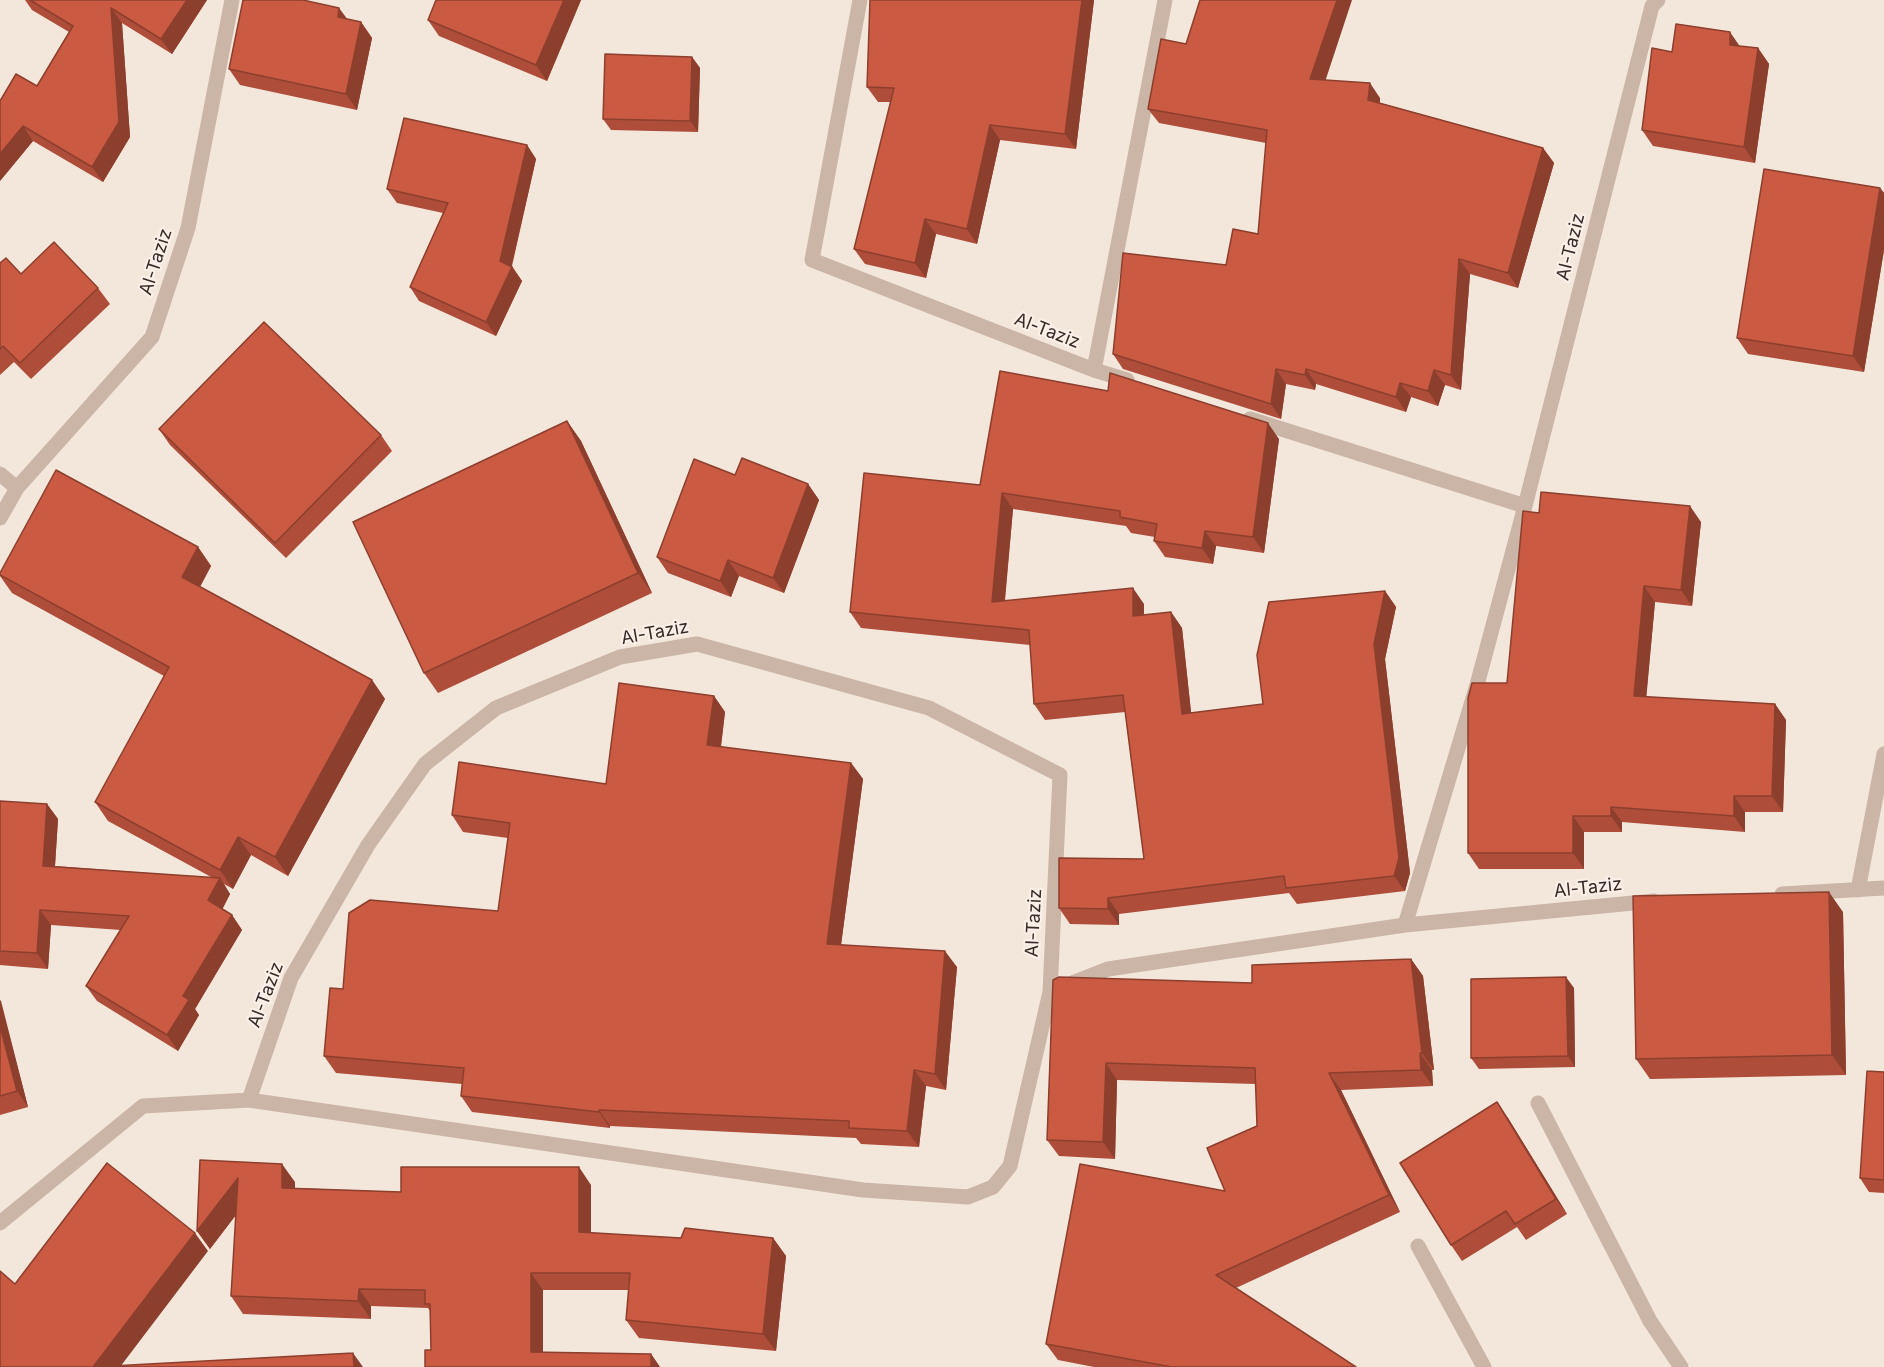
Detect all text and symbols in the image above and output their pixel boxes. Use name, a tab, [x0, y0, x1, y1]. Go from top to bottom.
street label: Al-Taziz	[1552, 211, 1590, 283]
street label: Al-Taziz	[135, 226, 177, 298]
street label: Al-Taziz	[1011, 309, 1083, 353]
street label: Al-Taziz	[619, 616, 691, 650]
street label: Al-Taziz	[1553, 874, 1623, 902]
street label: Al-Taziz	[1021, 888, 1047, 958]
street label: Al-Taziz	[244, 959, 288, 1031]

